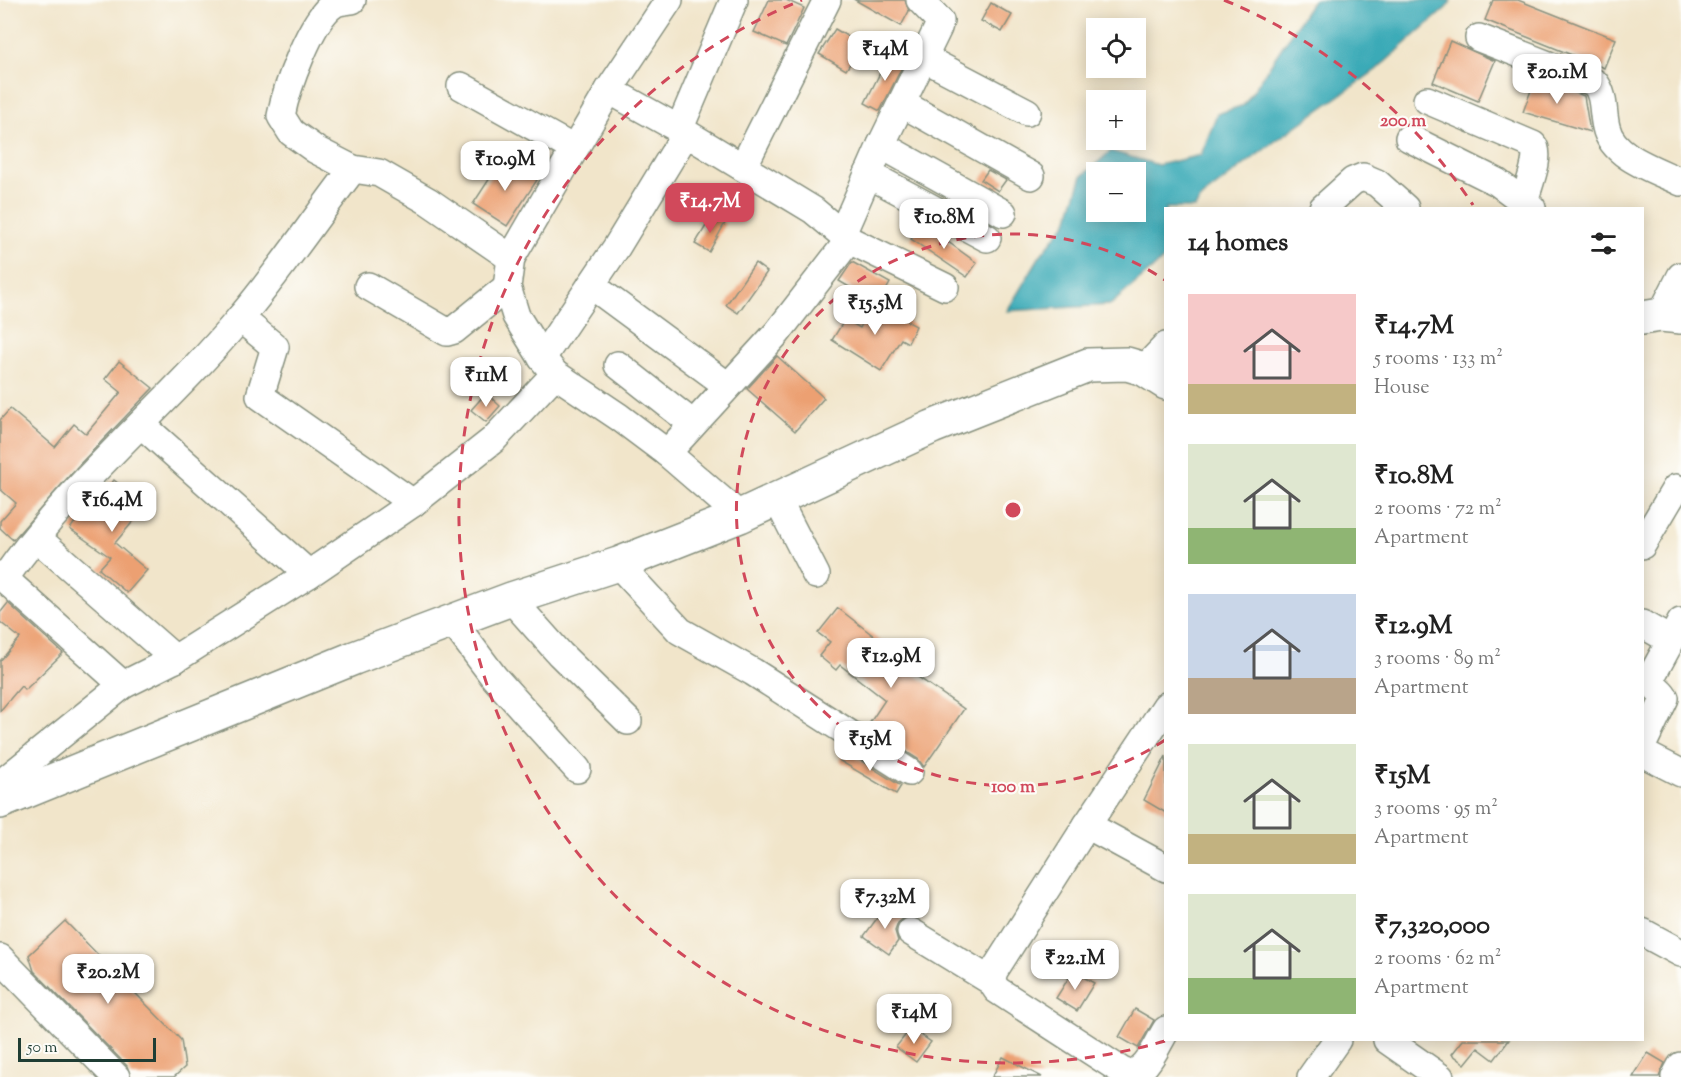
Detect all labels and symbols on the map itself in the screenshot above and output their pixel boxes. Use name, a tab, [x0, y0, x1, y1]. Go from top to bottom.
pin: ₹14M	[849, 31, 921, 82]
pin: ₹20.1M	[1508, 54, 1606, 105]
text: 200 m	[1380, 109, 1426, 135]
pin: ₹10.9M	[456, 141, 554, 192]
pin: ₹14.7M	[661, 183, 759, 234]
pin: ₹10.8M	[895, 199, 993, 250]
pin: ₹15.5M	[826, 285, 924, 336]
pin: ₹11M	[450, 357, 522, 408]
pin: ₹16.4M	[63, 482, 161, 533]
centre of rings	[1003, 500, 1023, 520]
pin: ₹12.9M	[842, 638, 940, 689]
pin: ₹15M	[834, 721, 906, 772]
text: 100 m	[991, 775, 1035, 801]
pin: ₹7.32M	[836, 879, 934, 930]
pin: ₹22.1M	[1026, 940, 1124, 991]
pin: ₹20.2M	[59, 954, 157, 1005]
pin: ₹14M	[878, 994, 950, 1045]
scale bar	[18, 1035, 156, 1062]

